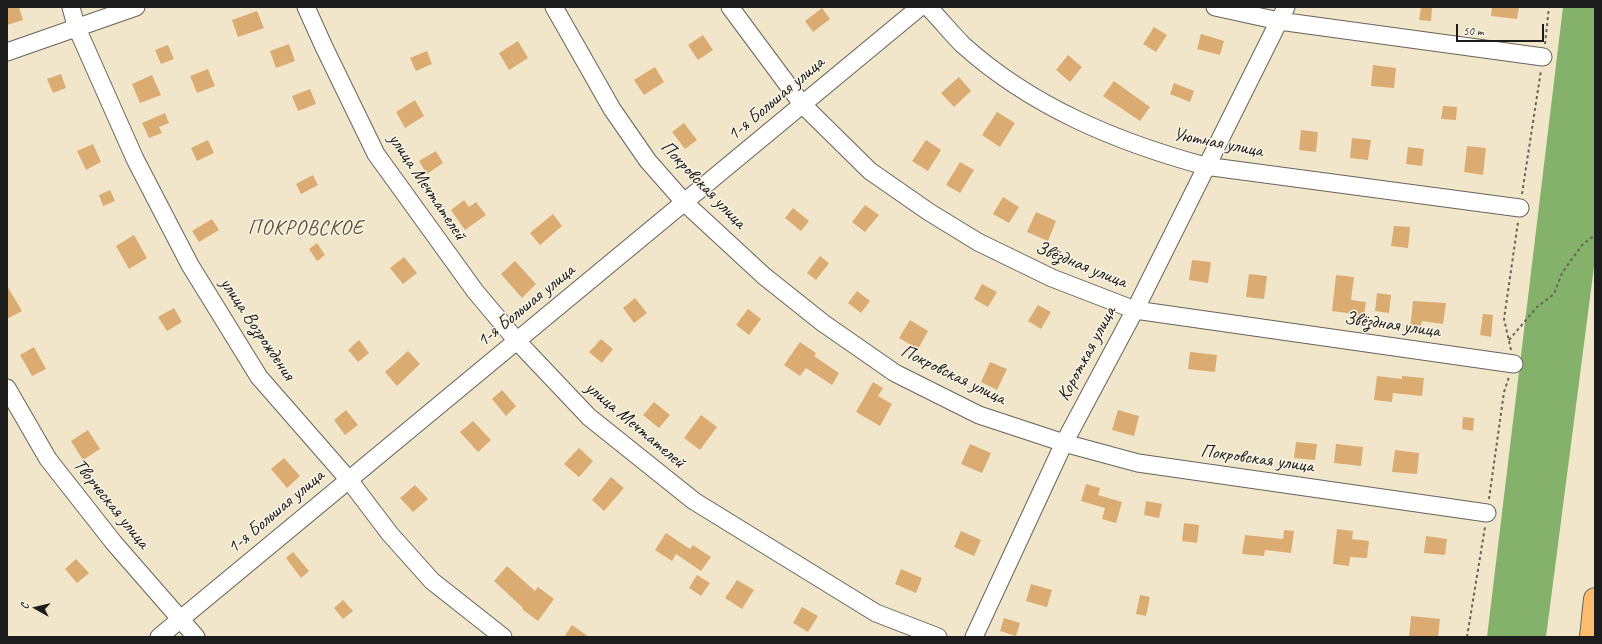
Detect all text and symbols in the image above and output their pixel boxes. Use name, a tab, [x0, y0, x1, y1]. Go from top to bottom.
scale bar	[1458, 16, 1546, 42]
text: 50 m	[1463, 23, 1483, 39]
street label: 1-я Большая улица	[723, 52, 829, 146]
street label: Уютная улица	[1171, 123, 1265, 163]
street label: улица Мечтателей	[383, 129, 471, 245]
street label: Покровская улица	[655, 136, 751, 234]
district label: ПОКРОВСКОЕ	[248, 215, 364, 241]
street label: Звёздная улица	[1032, 236, 1130, 294]
street label: 1-я Большая улица	[472, 259, 580, 353]
street label: улица Возрождения	[214, 273, 300, 385]
street label: Короткая улица	[1053, 303, 1121, 405]
street label: Звёздная улица	[1343, 307, 1441, 343]
street label: Покровская улица	[897, 340, 1009, 410]
street label: улица Мечтателей	[580, 376, 690, 474]
street label: Покровская улица	[1199, 440, 1315, 478]
street label: Творческая улица	[68, 454, 154, 554]
street label: 1-я Большая улица	[223, 465, 329, 559]
north arrow	[16, 588, 56, 628]
text: С	[17, 603, 31, 610]

